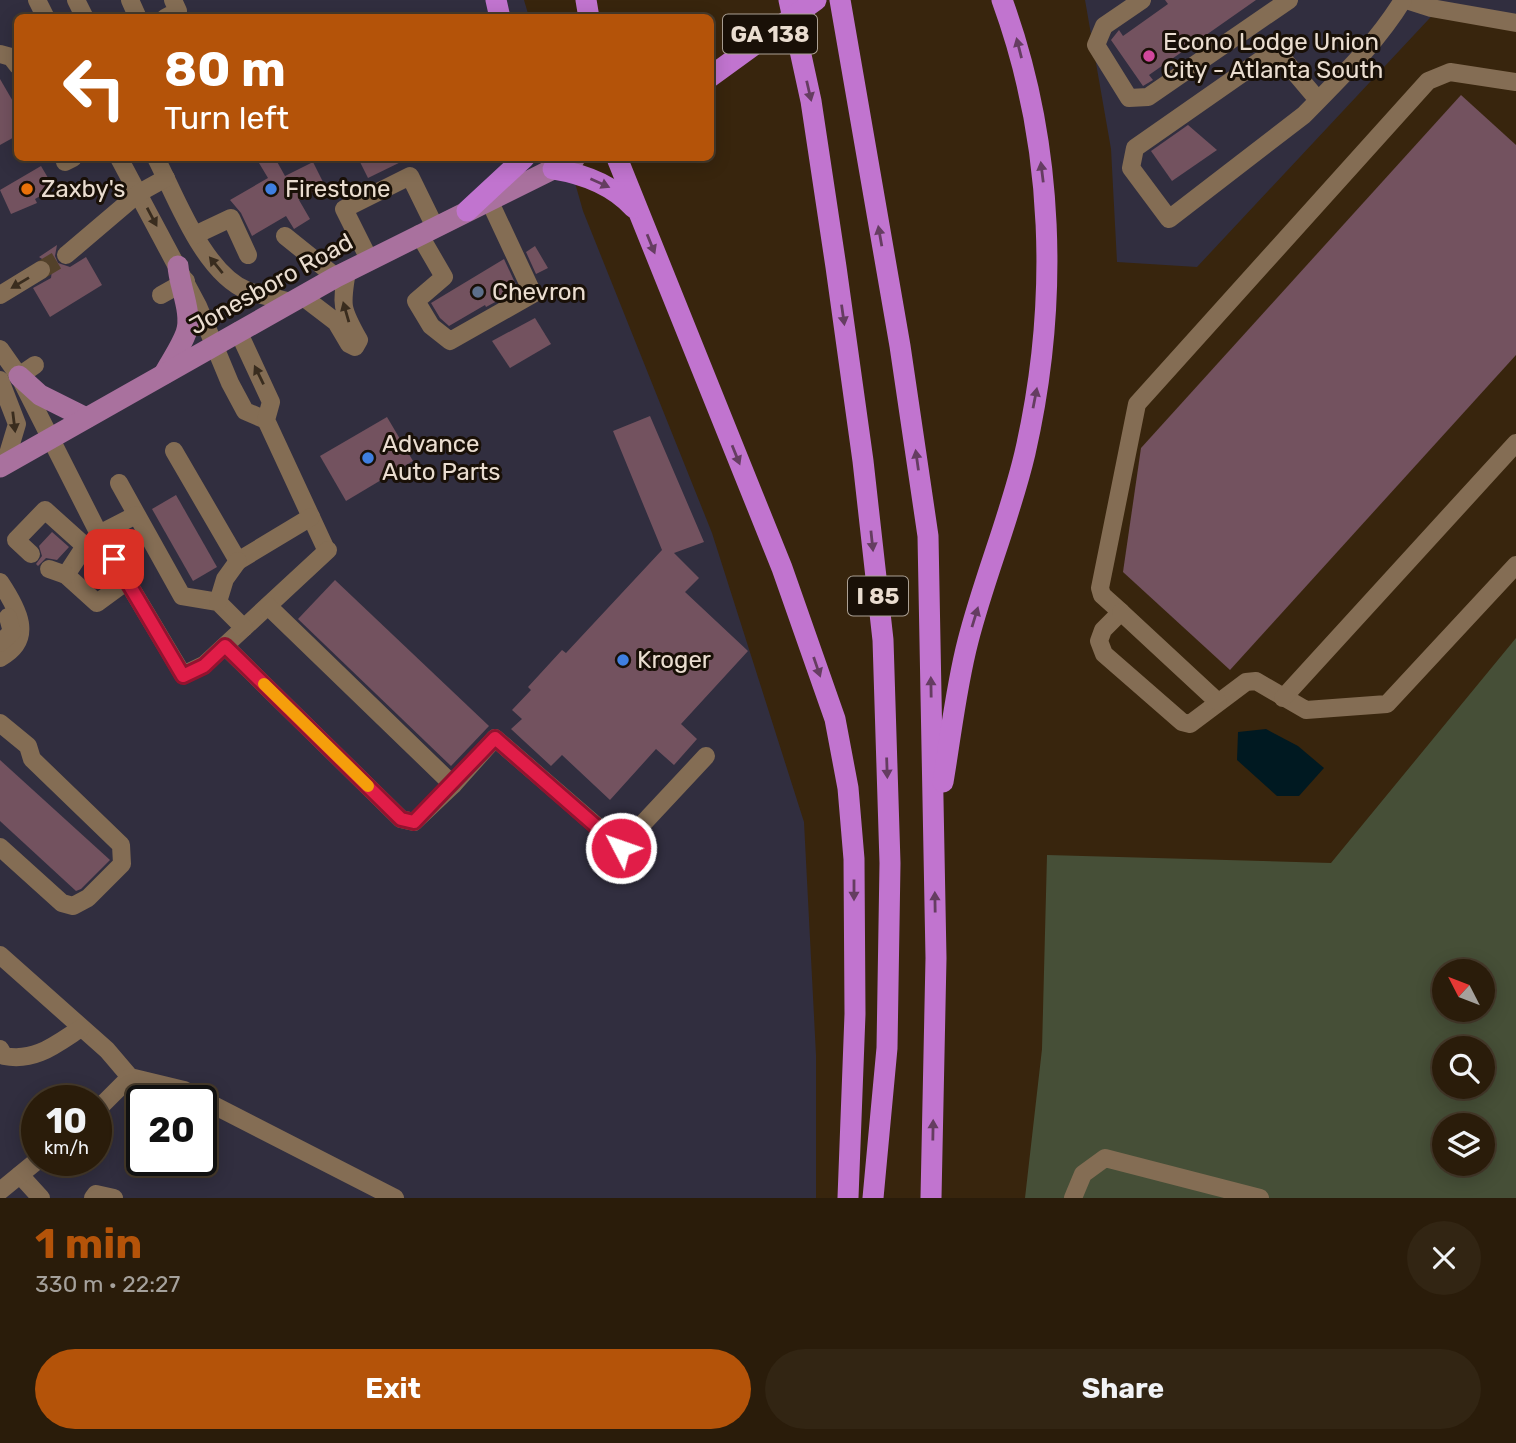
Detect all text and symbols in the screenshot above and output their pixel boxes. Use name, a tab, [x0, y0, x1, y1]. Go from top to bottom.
road number: GA 138	[723, 14, 817, 54]
place label: Econo Lodge Union City - Atlanta South	[1163, 28, 1383, 84]
one-way arrow	[1013, 37, 1024, 59]
text: 80 m	[164, 40, 286, 98]
icon: left	[49, 42, 140, 133]
marker: Econo Lodge Union City - Atlanta South	[1141, 48, 1157, 64]
one-way arrow	[803, 80, 814, 102]
text: Turn left	[164, 99, 289, 137]
one-way arrow	[1036, 161, 1047, 183]
place label: Zaxby's	[41, 175, 126, 203]
place label: Firestone	[285, 175, 391, 203]
one-way arrow	[590, 178, 611, 189]
marker: Zaxby's	[19, 181, 35, 197]
marker: Firestone	[263, 181, 279, 197]
one-way arrow	[146, 207, 158, 227]
one-way arrow	[874, 225, 885, 247]
street label: Jonesboro Road	[184, 227, 358, 341]
one-way arrow	[646, 233, 657, 254]
one-way arrow	[209, 256, 224, 274]
one-way arrow	[11, 276, 30, 289]
place label: Chevron	[492, 278, 586, 306]
marker: Chevron	[470, 284, 486, 300]
one-way arrow	[340, 300, 351, 322]
one-way arrow	[838, 305, 849, 327]
one-way arrow	[253, 365, 264, 385]
one-way arrow	[1030, 387, 1041, 409]
one-way arrow	[9, 411, 20, 433]
place label: Advance Auto Parts	[382, 430, 501, 486]
one-way arrow	[730, 445, 741, 466]
one-way arrow	[911, 449, 922, 471]
marker: Advance Auto Parts	[360, 450, 376, 466]
pin	[84, 529, 144, 589]
one-way arrow	[867, 530, 878, 552]
icon: arrive	[95, 540, 133, 578]
road number: I 85	[848, 576, 908, 616]
one-way arrow	[970, 607, 980, 628]
place label: Kroger	[637, 646, 711, 674]
marker: Kroger	[615, 652, 631, 668]
one-way arrow	[812, 657, 823, 678]
one-way arrow	[926, 676, 937, 698]
one-way arrow	[881, 757, 892, 779]
position arrow	[584, 811, 658, 885]
one-way arrow	[848, 879, 860, 901]
one-way arrow	[930, 891, 941, 913]
north arrow	[1432, 959, 1494, 1022]
map controls	[1432, 959, 1495, 1176]
button: search	[1432, 1036, 1495, 1099]
speed limit sign: 20	[126, 1085, 217, 1176]
text: 10	[46, 1100, 87, 1142]
button: layers	[1432, 1113, 1495, 1176]
one-way arrow	[927, 1119, 939, 1141]
text: km/h	[44, 1137, 89, 1159]
text: 1 min	[35, 1219, 142, 1269]
button: close	[1407, 1221, 1481, 1295]
text: 330 m · 22:27	[35, 1270, 180, 1298]
button: Exit	[35, 1349, 751, 1429]
button: Share	[765, 1349, 1481, 1429]

